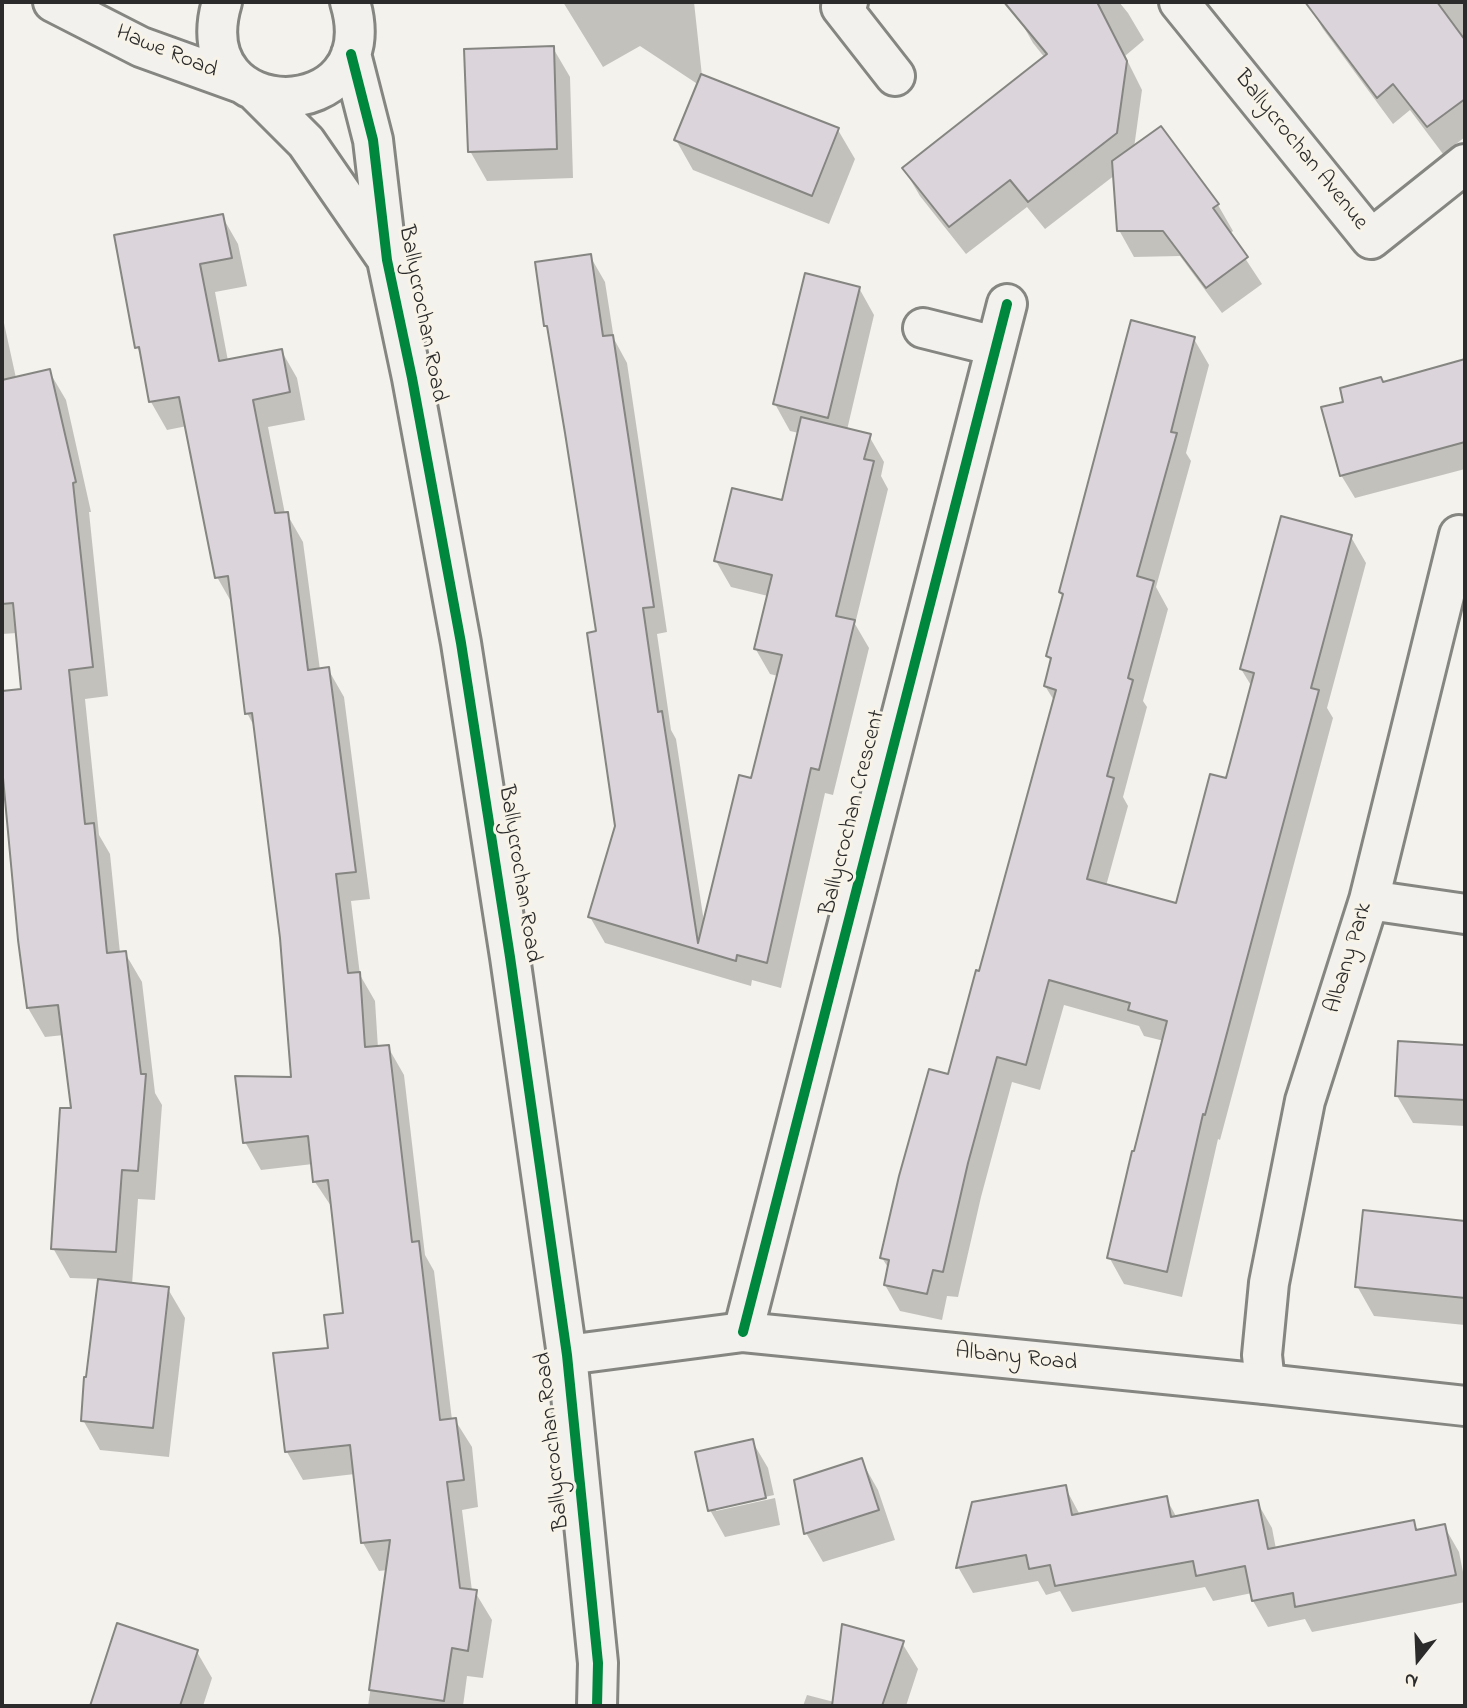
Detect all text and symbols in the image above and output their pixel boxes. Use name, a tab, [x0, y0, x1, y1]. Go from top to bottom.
street label: Hawe Road	[111, 20, 221, 86]
street label: Ballycrochan Avenue	[1227, 65, 1373, 237]
street label: Ballycrochan Road	[390, 223, 452, 405]
street label: Ballycrochan Crescent	[815, 708, 893, 918]
street label: Ballycrochan Road	[490, 783, 546, 965]
street label: Albany Park	[1320, 899, 1380, 1017]
street label: Albany Road	[954, 1339, 1078, 1379]
street label: Ballycrochan Road	[531, 1351, 577, 1531]
north arrow	[1383, 1624, 1453, 1694]
text: N	[1401, 1665, 1422, 1694]

